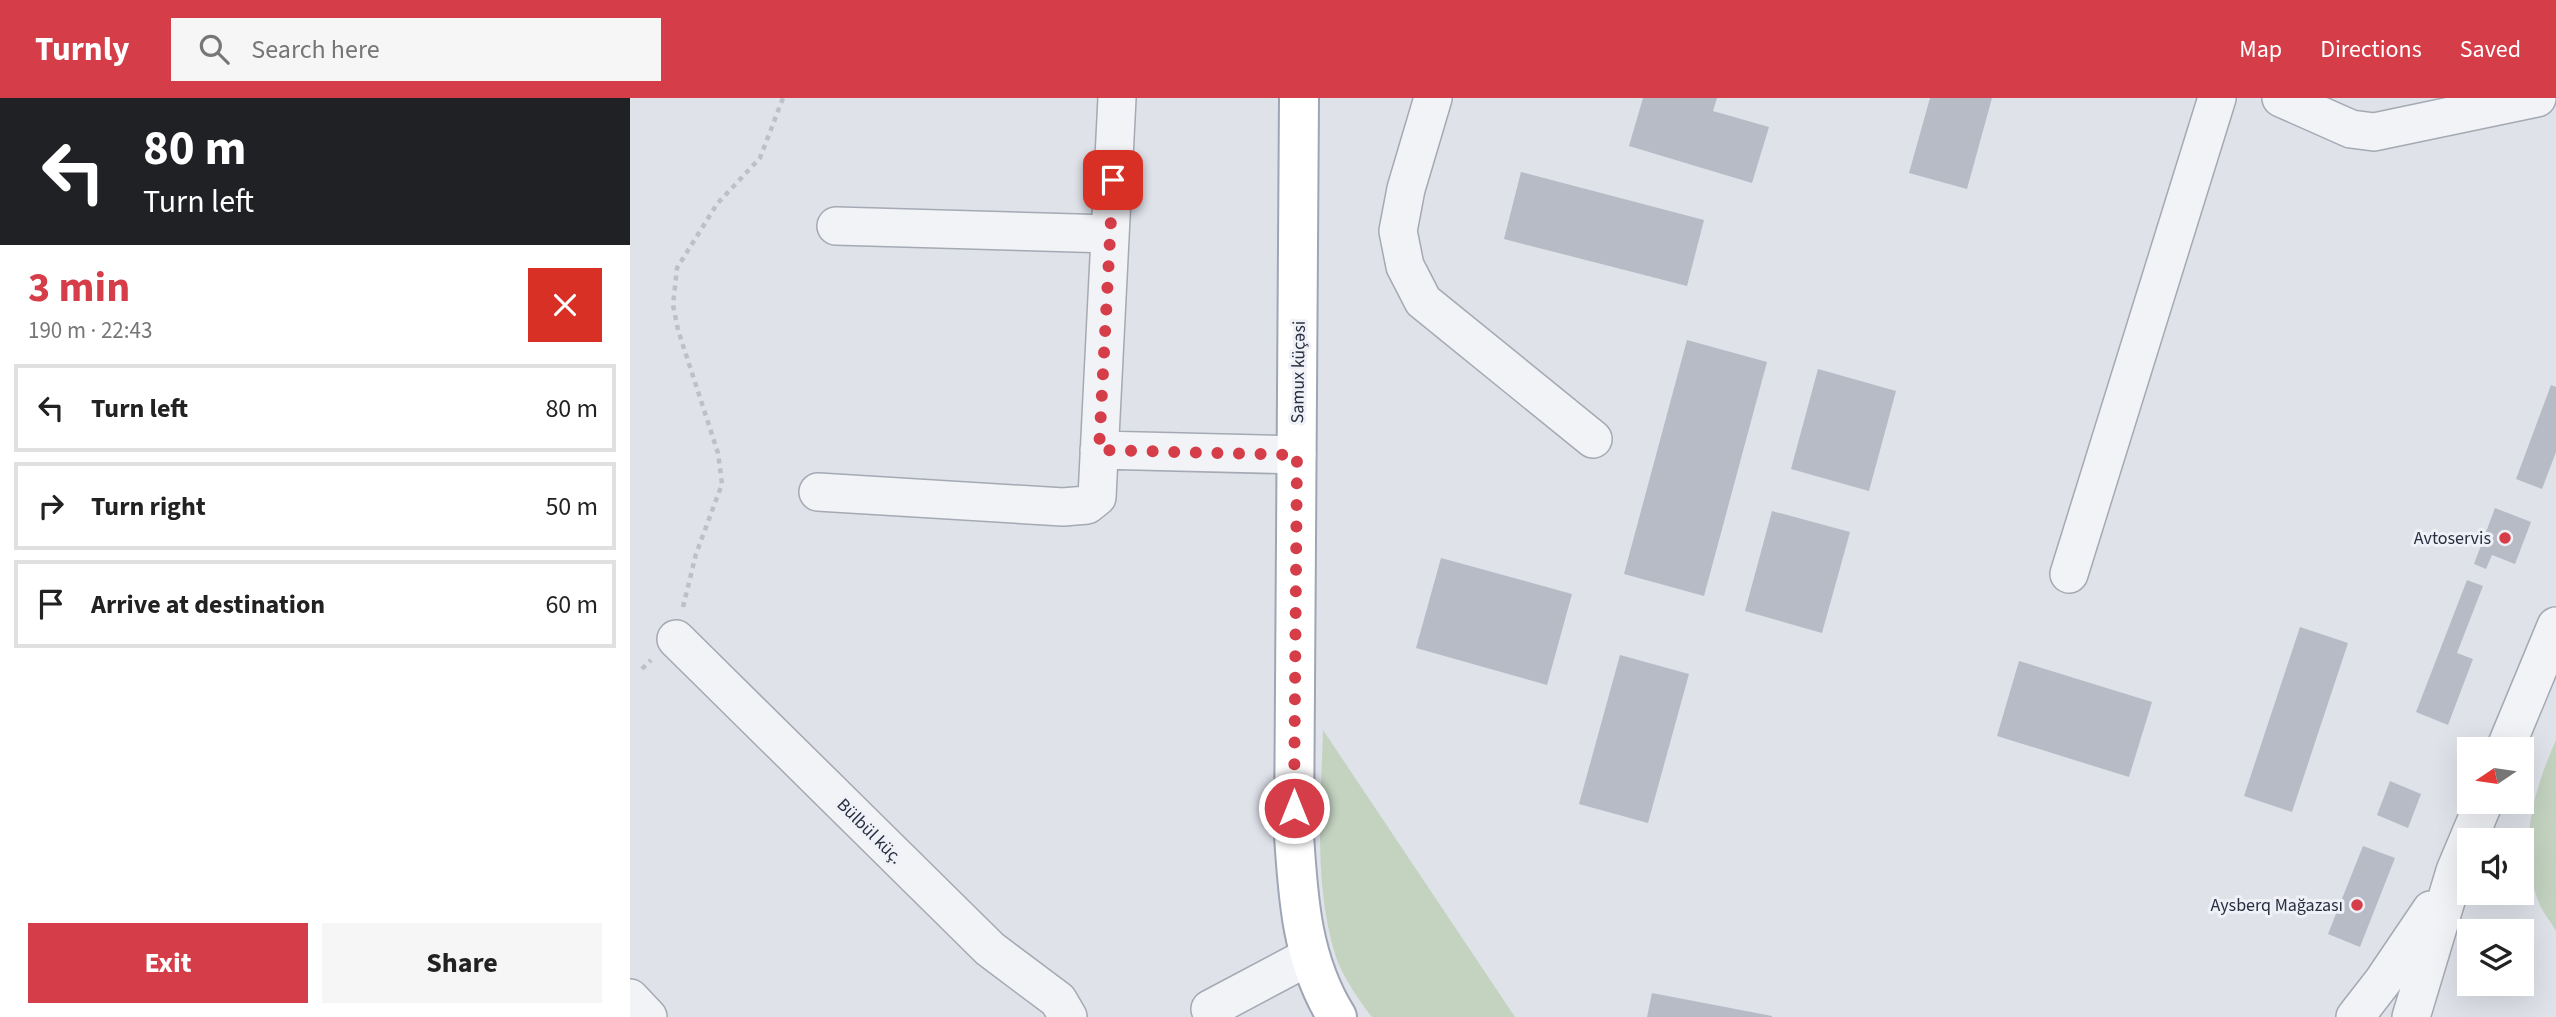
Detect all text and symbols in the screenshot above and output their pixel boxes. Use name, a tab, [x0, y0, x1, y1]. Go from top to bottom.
search box	[171, 18, 661, 81]
text: Turnly	[35, 26, 129, 73]
icon: search	[195, 30, 233, 68]
text: Search here	[251, 31, 380, 68]
text: Map	[2239, 32, 2282, 67]
text: Directions	[2320, 32, 2422, 67]
text: Saved	[2460, 32, 2521, 67]
text: 80 m	[143, 114, 247, 184]
icon: left	[28, 126, 119, 217]
pin	[1083, 150, 1143, 210]
icon: arrive	[1094, 161, 1132, 199]
text: Turn left	[143, 179, 254, 225]
text: 3 min	[28, 258, 130, 318]
button: close	[528, 268, 602, 342]
text: 190 m · 22:43	[28, 314, 152, 347]
street label: Samux küçəsi	[1285, 321, 1312, 424]
icon: left	[32, 389, 70, 427]
text: Turn left	[91, 390, 188, 427]
text: 80 m	[545, 390, 598, 427]
icon: right	[32, 487, 70, 525]
text: Turn right	[91, 488, 206, 525]
text: 50 m	[545, 488, 598, 525]
place label: Avtoservis	[2414, 526, 2491, 551]
marker: Avtoservis	[2497, 530, 2513, 546]
icon: arrive	[32, 585, 70, 623]
text: Arrive at destination	[91, 586, 325, 623]
text: 60 m	[545, 586, 598, 623]
north arrow	[2457, 737, 2534, 814]
map controls	[2457, 737, 2534, 996]
position arrow	[1257, 771, 1331, 845]
street label: Bülbül küç.	[831, 793, 908, 870]
button: sound	[2457, 828, 2534, 905]
place label: Aysberq Mağazası	[2211, 893, 2343, 918]
marker: Aysberq Mağazası	[2349, 897, 2365, 913]
button: layers	[2457, 919, 2534, 996]
button: Exit	[28, 923, 308, 1003]
button: Share	[322, 923, 602, 1003]

